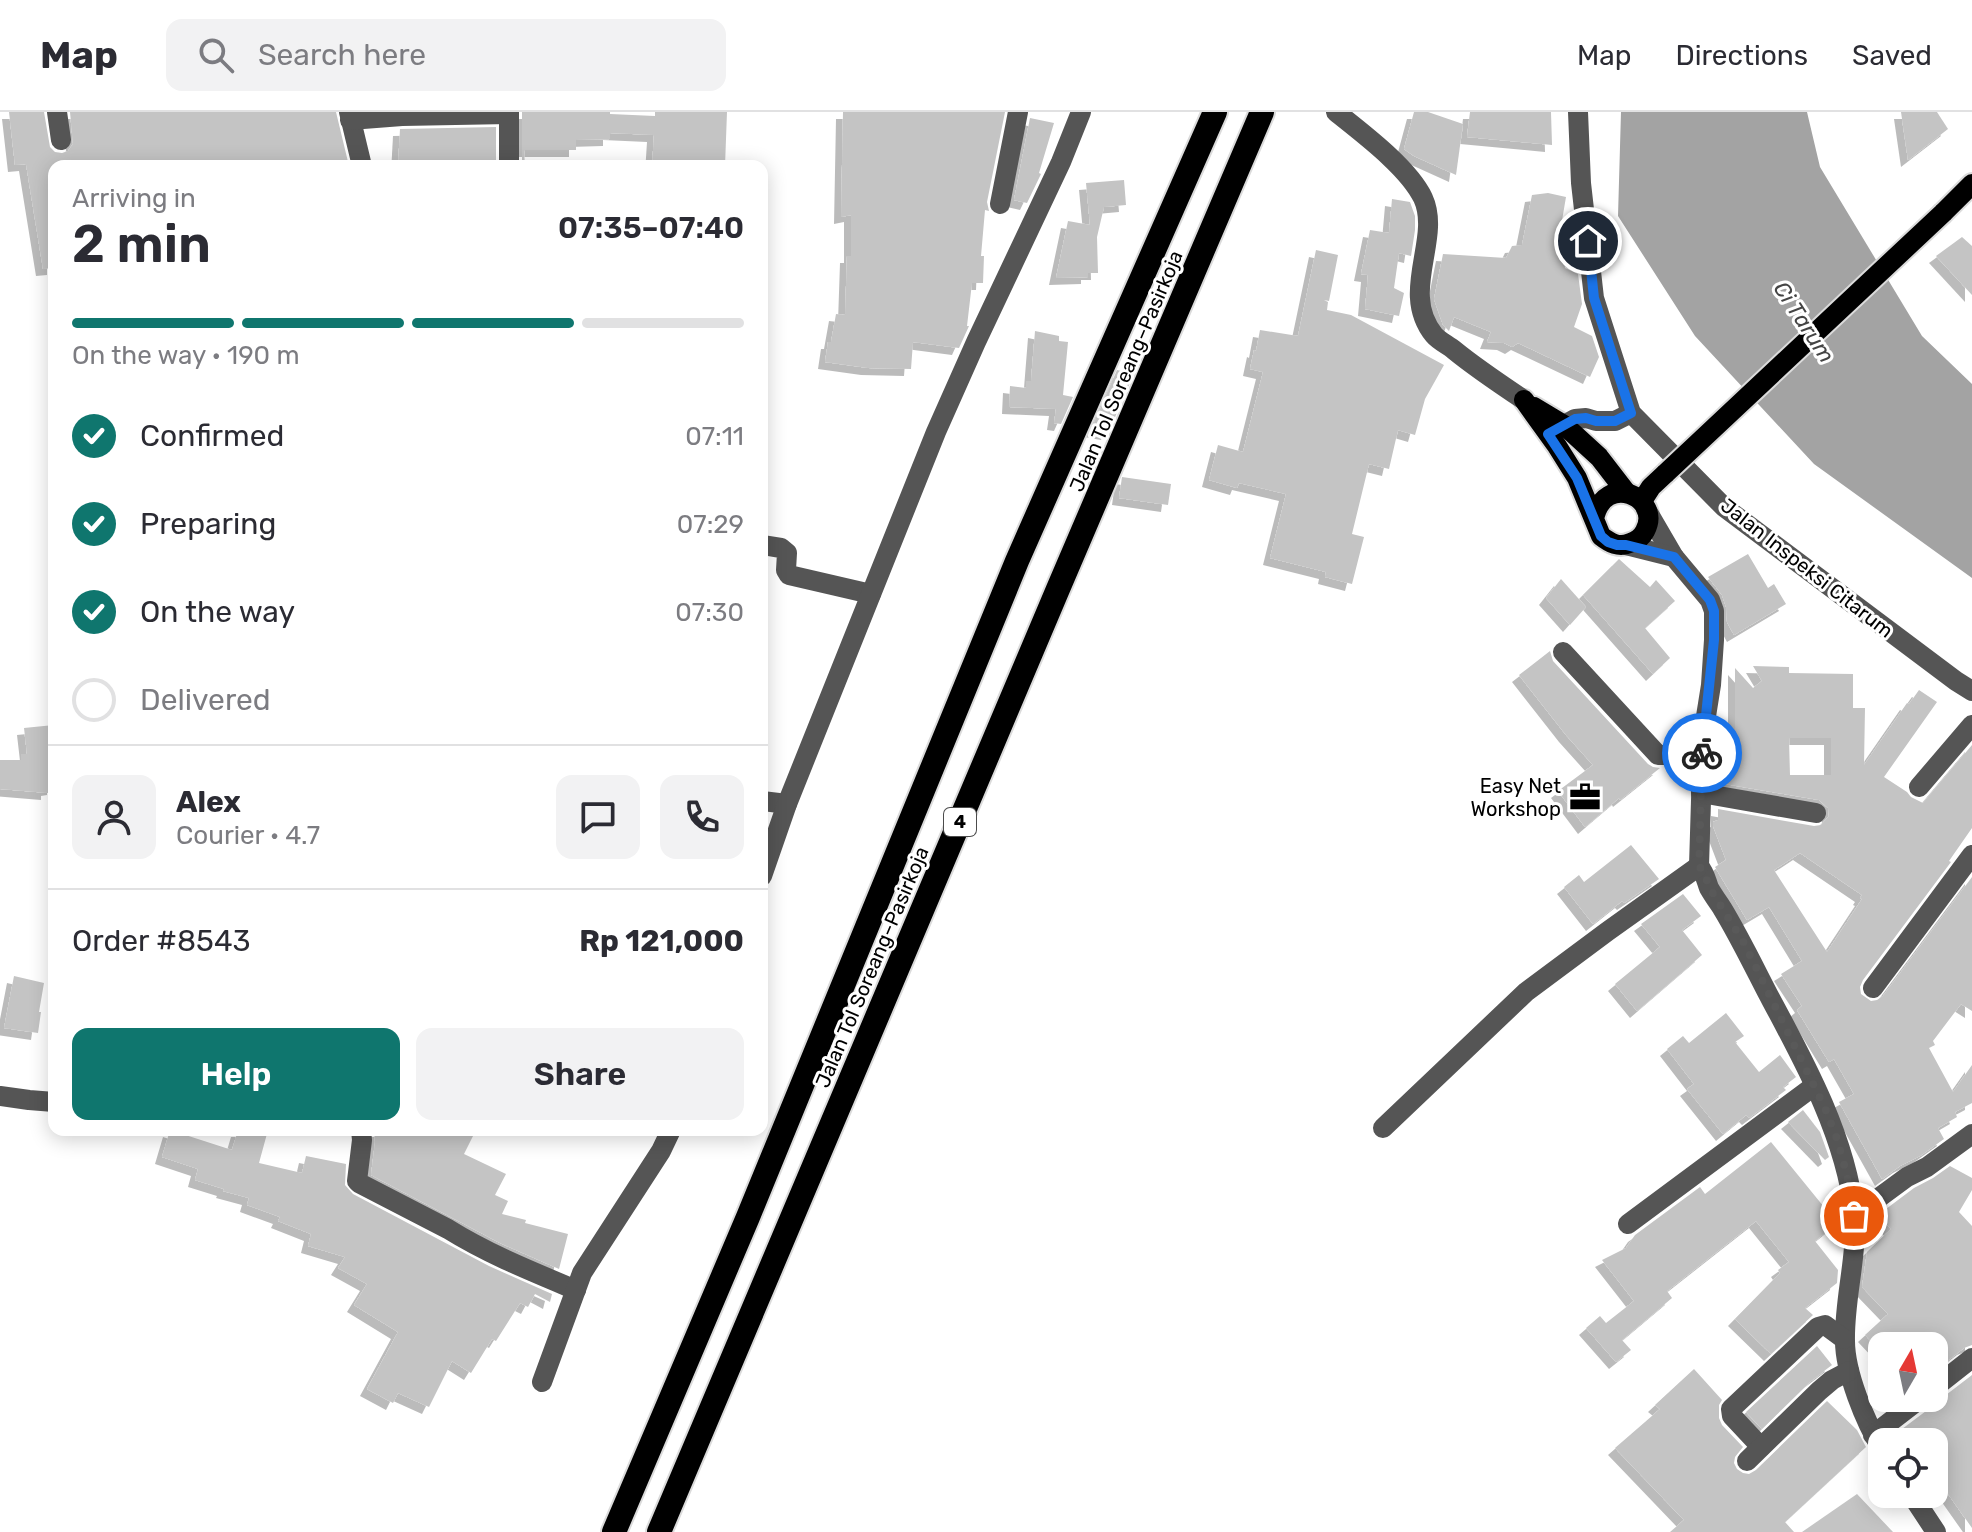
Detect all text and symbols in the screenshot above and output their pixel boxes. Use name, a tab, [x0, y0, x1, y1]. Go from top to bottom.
search box	[166, 19, 726, 91]
text: Map	[40, 32, 118, 78]
icon: search	[194, 33, 238, 77]
text: Search here	[258, 37, 426, 73]
text: Map	[1577, 39, 1631, 72]
text: Directions	[1675, 39, 1808, 72]
text: Saved	[1852, 39, 1932, 72]
text: Arriving in	[72, 183, 196, 214]
pin	[1554, 207, 1622, 275]
text: 07:35–07:40	[558, 210, 744, 246]
text: 2 min	[72, 213, 211, 275]
icon: home	[1566, 219, 1610, 263]
street label: Jalan Tol Soreang–Pasirkoja	[1064, 247, 1188, 495]
water label: Ci Tarum	[1768, 276, 1840, 368]
text: On the way · 190 m	[72, 340, 300, 371]
icon: check	[72, 414, 116, 458]
text: Confirmed	[140, 418, 284, 454]
text: 07:11	[685, 421, 744, 452]
street label: Jalan Inspeksi Citarum	[1716, 493, 1898, 643]
icon: check	[72, 502, 116, 546]
text: Preparing	[140, 506, 276, 542]
text: 07:29	[677, 509, 744, 540]
icon: check	[72, 590, 116, 634]
text: On the way	[140, 594, 295, 630]
text: 07:30	[675, 597, 744, 628]
text: Delivered	[140, 682, 271, 718]
courier	[1662, 713, 1742, 793]
icon: bike	[1680, 731, 1724, 775]
place label: Easy Net Workshop	[1470, 774, 1561, 821]
button: person	[72, 775, 156, 859]
button: chat	[556, 775, 640, 859]
button: phone	[660, 775, 744, 859]
office icon: Easy Net Workshop	[1568, 780, 1602, 814]
text: Alex	[176, 784, 241, 820]
road number: 4	[944, 808, 976, 836]
text: Courier · 4.7	[176, 820, 320, 851]
street label: Jalan Tol Soreang–Pasirkoja	[810, 843, 934, 1091]
text: Order #8543	[72, 923, 251, 959]
text: Rp 121,000	[579, 923, 744, 959]
button: Help	[72, 1028, 400, 1120]
button: Share	[416, 1028, 744, 1120]
pin	[1820, 1182, 1888, 1250]
icon: bag	[1832, 1194, 1876, 1238]
north arrow	[1868, 1332, 1948, 1412]
map controls	[1868, 1332, 1948, 1508]
button: locate	[1868, 1428, 1948, 1508]

